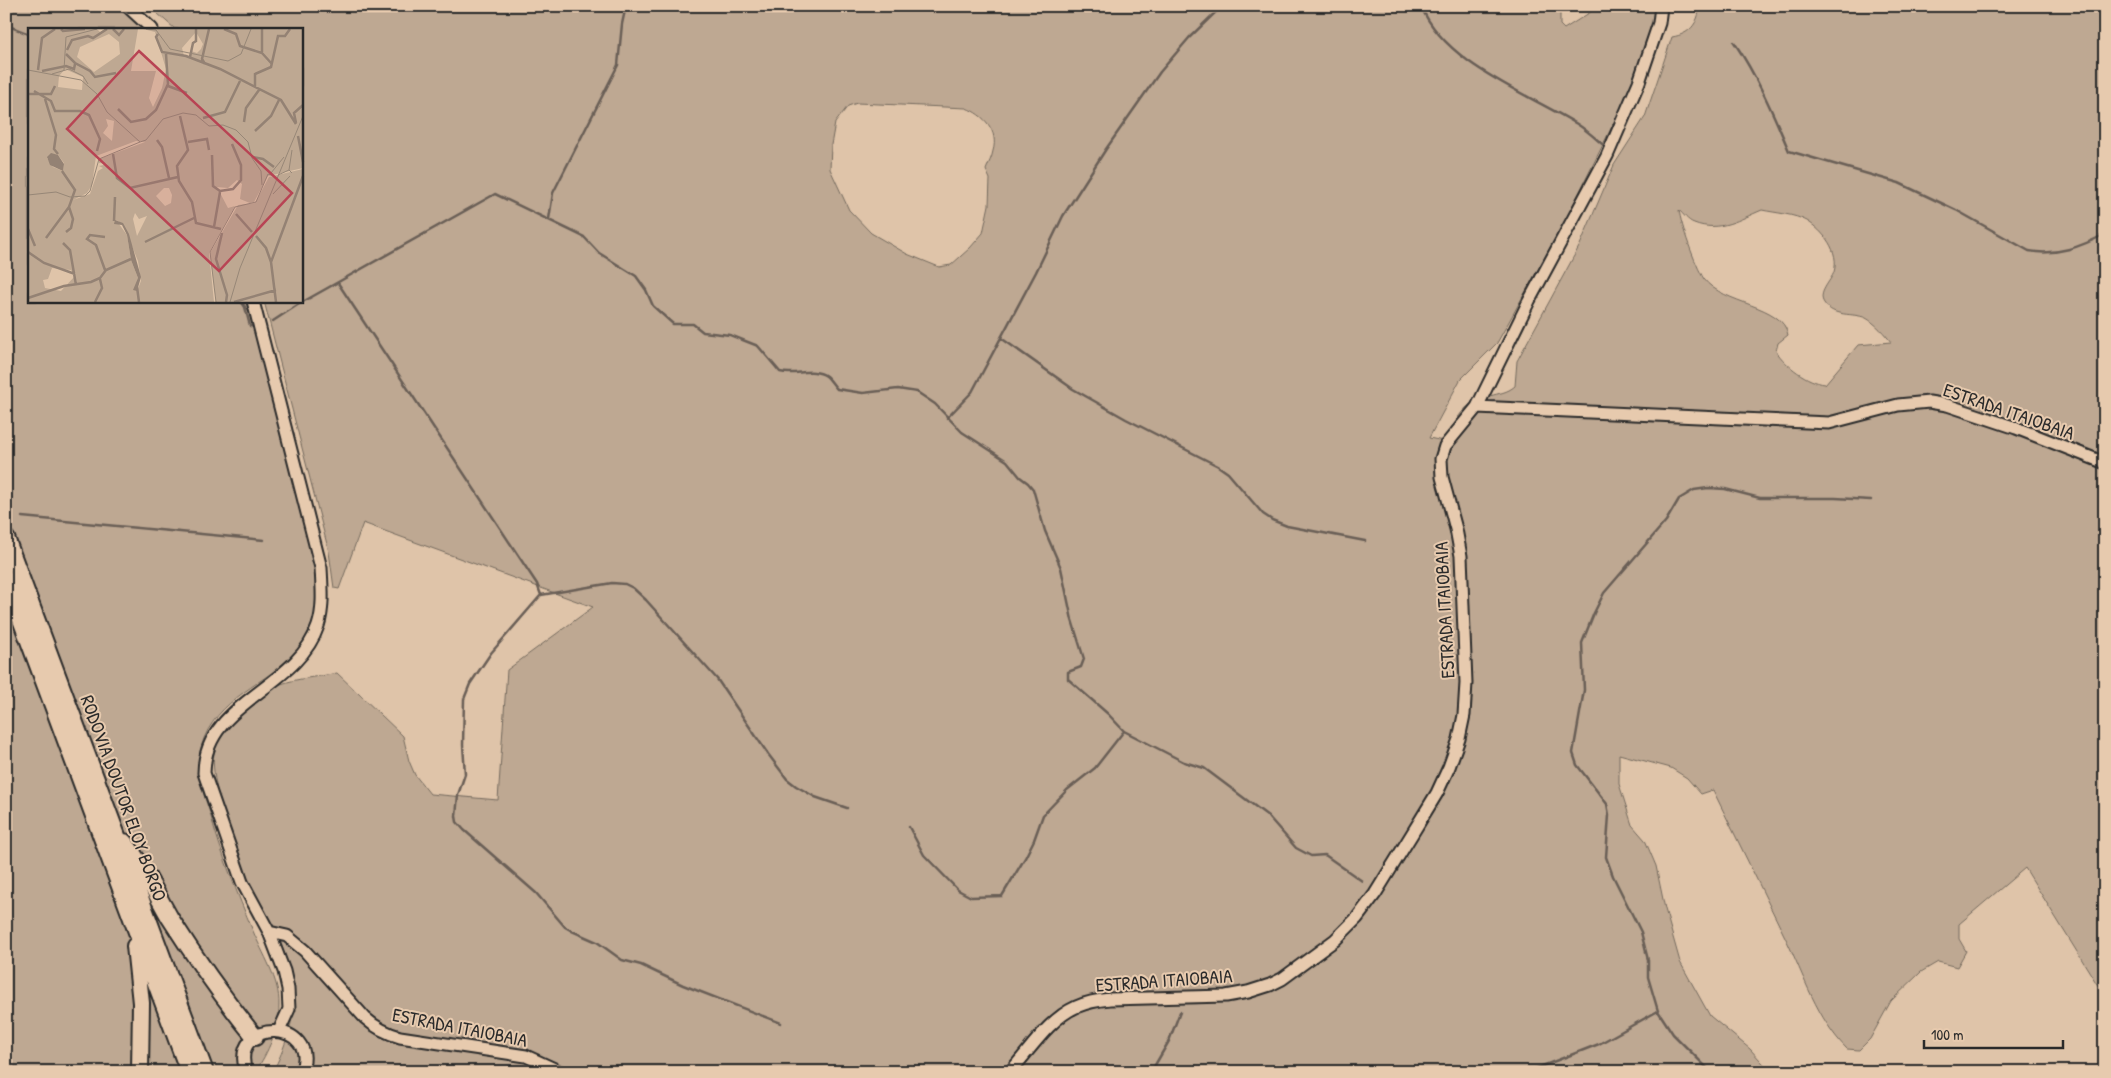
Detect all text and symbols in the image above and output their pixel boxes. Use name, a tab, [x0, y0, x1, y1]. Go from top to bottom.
inset map	[28, 28, 302, 302]
street label: ESTRADA ITAIOBAIA	[1940, 376, 2078, 446]
street label: ESTRADA ITAIOBAIA	[1427, 541, 1461, 679]
street label: RODOVIA DOUTOR ELOY BORGO	[75, 691, 173, 905]
street label: ESTRADA ITAIOBAIA	[1095, 962, 1233, 998]
street label: ESTRADA ITAIOBAIA	[390, 1001, 530, 1053]
scale bar	[1924, 1018, 2062, 1050]
text: 100 m	[1931, 1024, 1964, 1045]

